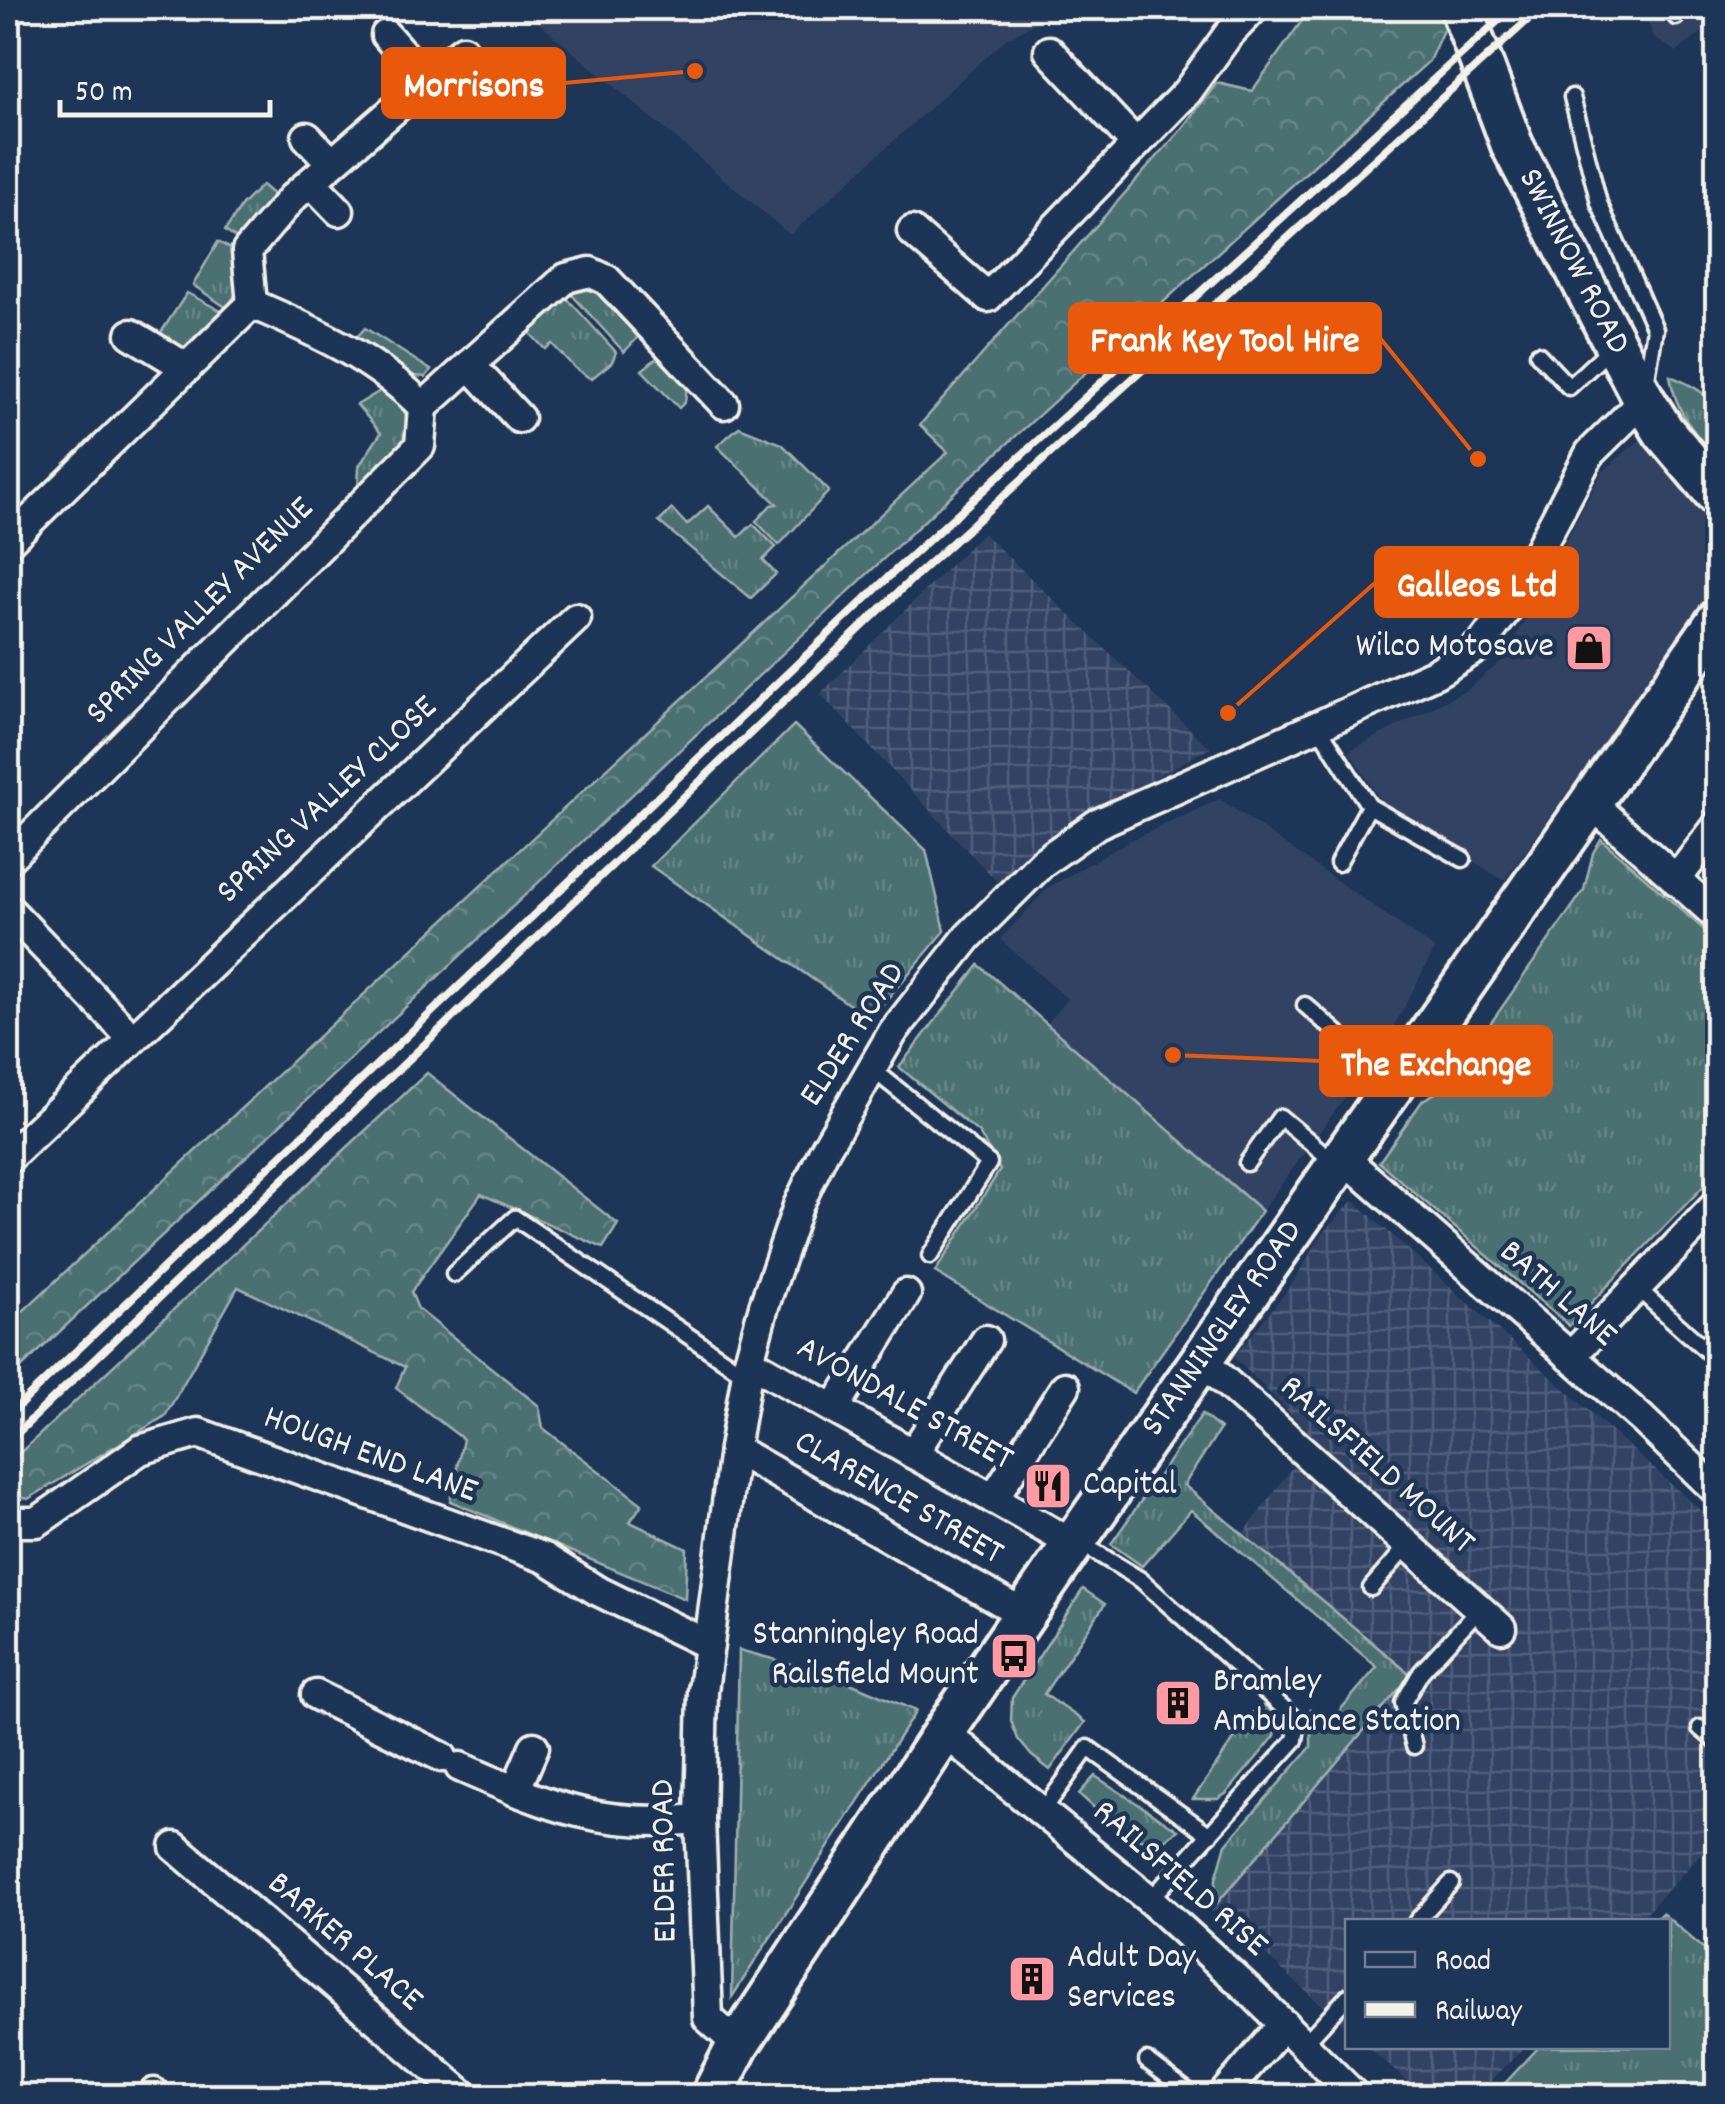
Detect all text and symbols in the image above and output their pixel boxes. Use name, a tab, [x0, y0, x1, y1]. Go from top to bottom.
callout: Morrisons	[383, 49, 564, 117]
scale bar	[60, 55, 270, 117]
text: Morrisons	[404, 61, 544, 116]
text: 50 m	[75, 73, 133, 116]
street label: SWINNOW ROAD	[1504, 160, 1642, 364]
callout: Frank Key Tool Hire	[1070, 304, 1380, 372]
text: Frank Key Tool Hire	[1090, 316, 1360, 371]
street label: SPRING VALLEY AVENUE	[75, 486, 327, 738]
callout: Galleos Ltd	[1376, 548, 1577, 616]
text: Galleos Ltd	[1397, 561, 1557, 616]
shop icon: Wilco Motosave	[1563, 622, 1615, 674]
place label: Wilco Motosave	[1356, 623, 1554, 673]
street label: SPRING VALLEY CLOSE	[206, 685, 450, 917]
street label: ELDER ROAD	[789, 953, 919, 1117]
callout: The Exchange	[1321, 1027, 1551, 1095]
text: The Exchange	[1341, 1040, 1531, 1095]
street label: STANNINGLEY ROAD	[1130, 1211, 1316, 1448]
street label: BATH LANE	[1487, 1229, 1627, 1361]
street label: AVONDALE STREET	[786, 1325, 1022, 1485]
street label: RAILSFIELD MOUNT	[1267, 1364, 1485, 1568]
street label: HOUGH END LANE	[256, 1394, 484, 1518]
street label: CLARENCE STREET	[784, 1419, 1012, 1579]
restaurant icon: Capital	[1022, 1460, 1074, 1512]
place label: Capital	[1083, 1461, 1177, 1511]
place label: Stanningley Road Railsfield Mount	[753, 1611, 979, 1701]
bus stop icon: Stanningley Road Railsfield Mount	[988, 1630, 1040, 1682]
place label: Bramley Ambulance Station	[1213, 1658, 1461, 1748]
building icon: Bramley Ambulance Station	[1152, 1677, 1204, 1729]
street label: ELDER ROAD	[640, 1779, 692, 1943]
street label: RAILSFIELD RISE	[1080, 1789, 1278, 1971]
street label: BARKER PLACE	[255, 1861, 433, 2025]
legend	[1345, 1919, 1670, 2049]
place label: Adult Day Services	[1067, 1934, 1196, 2024]
text: Road	[1435, 1942, 1491, 1985]
building icon: Adult Day Services	[1006, 1953, 1058, 2005]
text: Railway	[1435, 1992, 1523, 2035]

